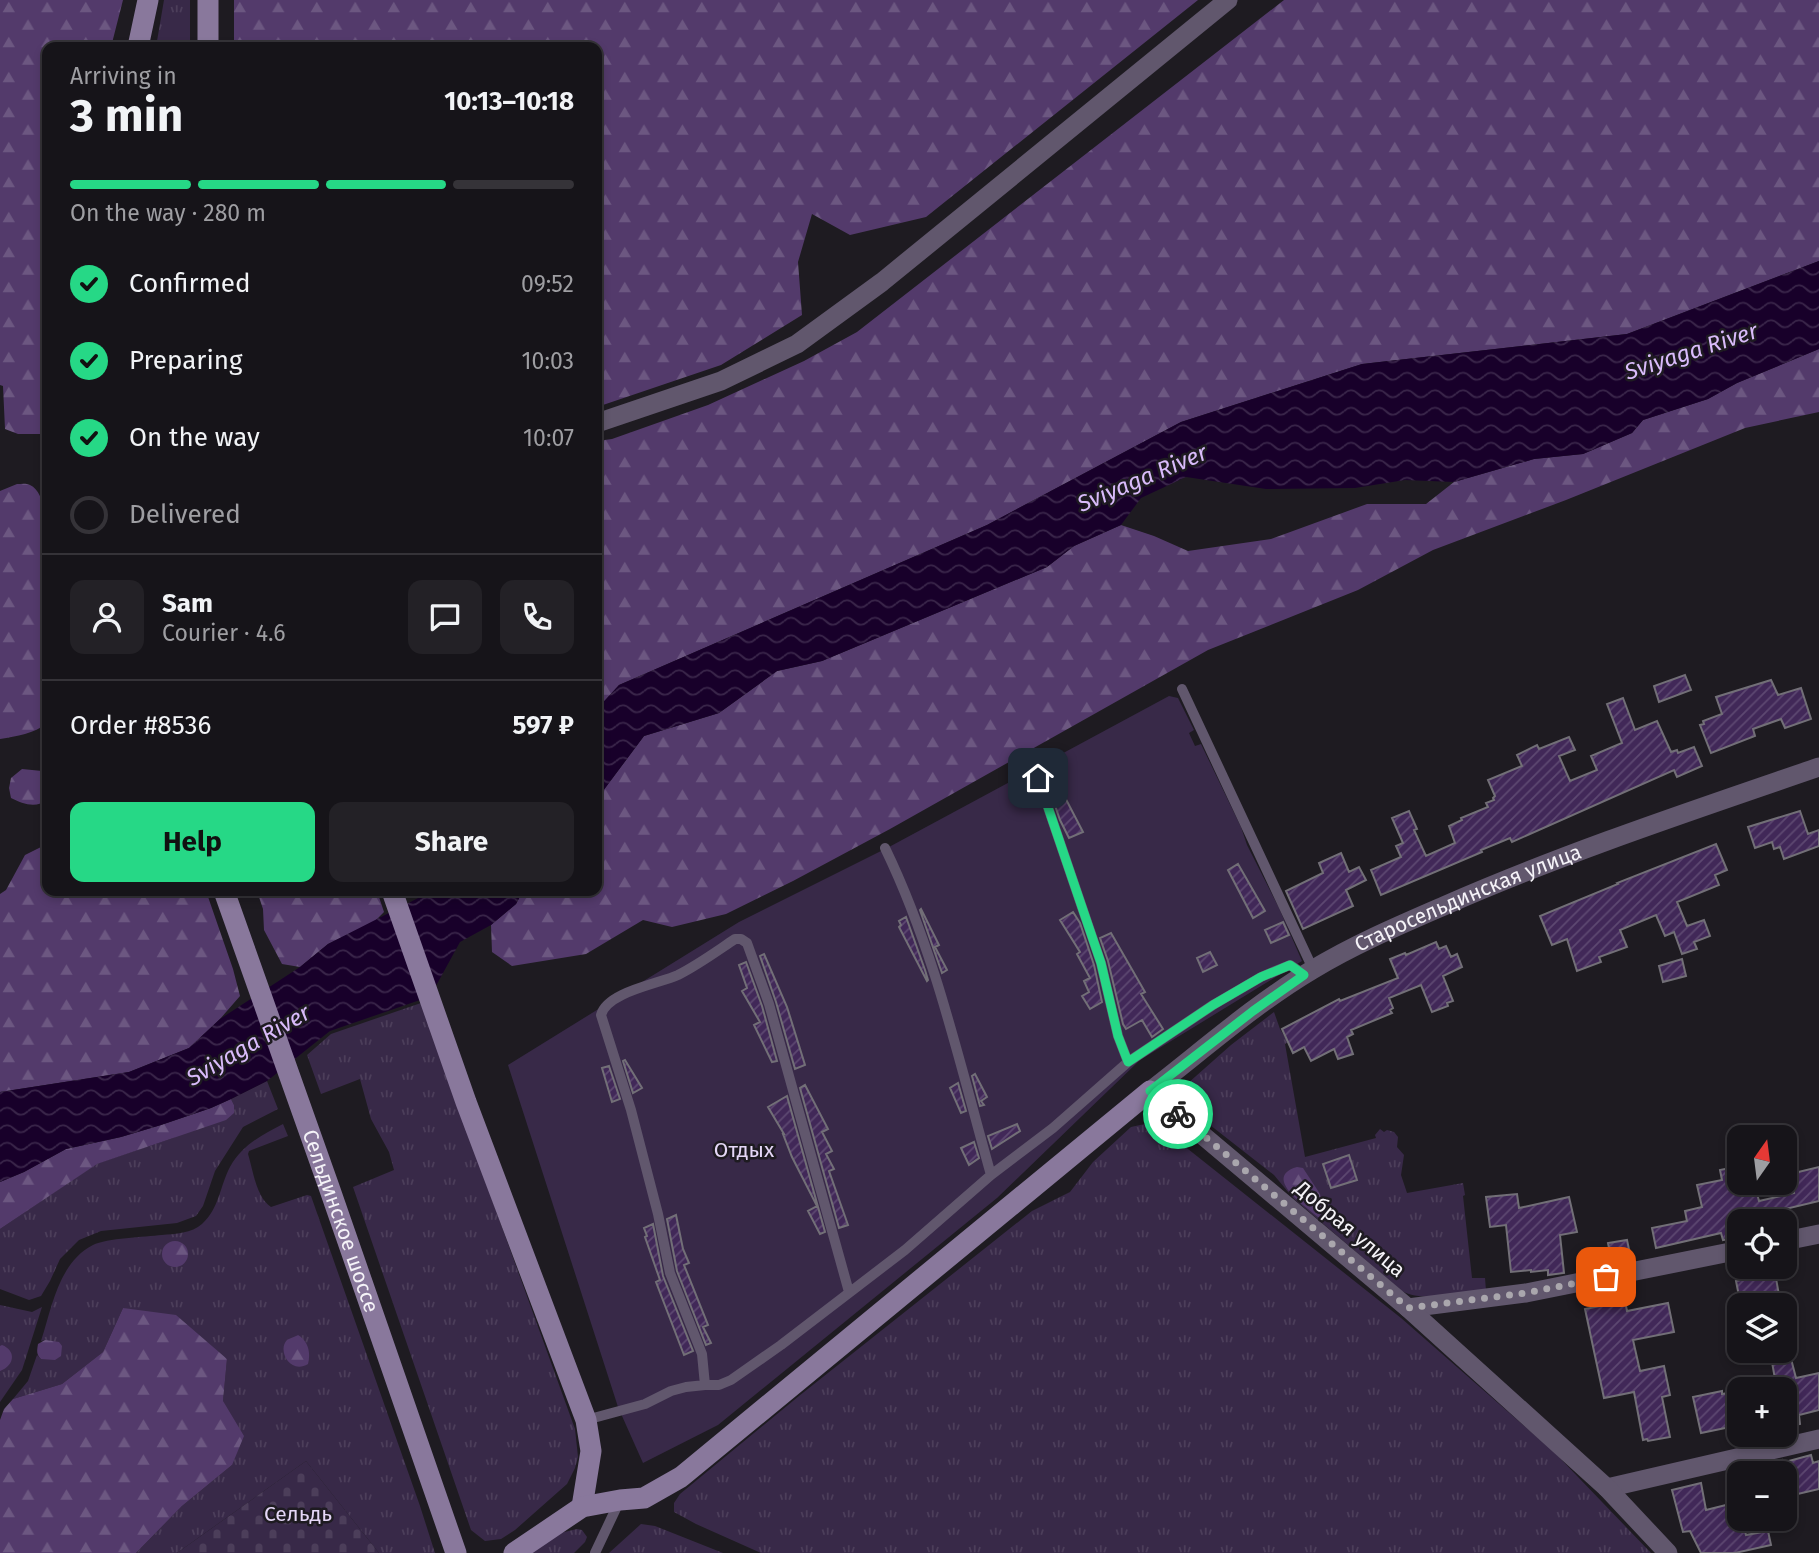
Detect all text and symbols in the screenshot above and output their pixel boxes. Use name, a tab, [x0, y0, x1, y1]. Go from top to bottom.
text: Arriving in	[70, 62, 177, 90]
text: 10:13–10:18	[444, 86, 574, 117]
text: 3 min	[70, 88, 183, 143]
text: On the way · 280 m	[70, 199, 266, 227]
icon: check	[70, 265, 108, 303]
text: Confirmed	[129, 268, 250, 299]
text: 09:52	[521, 270, 574, 298]
water label: Sviyaga River	[1620, 316, 1762, 386]
icon: check	[70, 342, 108, 380]
text: Preparing	[129, 345, 242, 376]
text: 10:03	[522, 347, 574, 375]
icon: check	[70, 419, 108, 457]
text: On the way	[129, 422, 260, 453]
text: 10:07	[523, 424, 574, 452]
water label: Sviyaga River	[1072, 438, 1212, 518]
text: Delivered	[129, 499, 241, 530]
button: person	[70, 580, 144, 654]
button: chat	[408, 580, 482, 654]
button: phone	[500, 580, 574, 654]
text: Sam	[162, 588, 213, 619]
text: Courier · 4.6	[162, 619, 286, 647]
text: Order #8536	[70, 710, 211, 741]
text: 597 ₽	[512, 710, 574, 741]
pin	[1008, 748, 1068, 808]
icon: home	[1019, 759, 1057, 797]
button: Help	[70, 802, 315, 882]
button: Share	[329, 802, 574, 882]
street label: Старосельдинская улица	[1350, 839, 1585, 958]
water label: Sviyaga River	[180, 998, 316, 1092]
courier	[1143, 1079, 1213, 1149]
icon: bike	[1159, 1095, 1197, 1133]
north arrow	[1727, 1125, 1797, 1195]
map controls	[1727, 1125, 1797, 1531]
street label: Сельдинское шоссе	[297, 1126, 385, 1316]
park label: Отдых	[714, 1137, 775, 1163]
street label: Добрая улица	[1289, 1174, 1411, 1283]
button: locate	[1727, 1209, 1797, 1279]
pin	[1576, 1247, 1636, 1307]
icon: bag	[1587, 1258, 1625, 1296]
button: layers	[1727, 1293, 1797, 1363]
button: +	[1727, 1377, 1797, 1447]
button: −	[1727, 1461, 1797, 1531]
park label: Сельдь	[264, 1501, 332, 1527]

